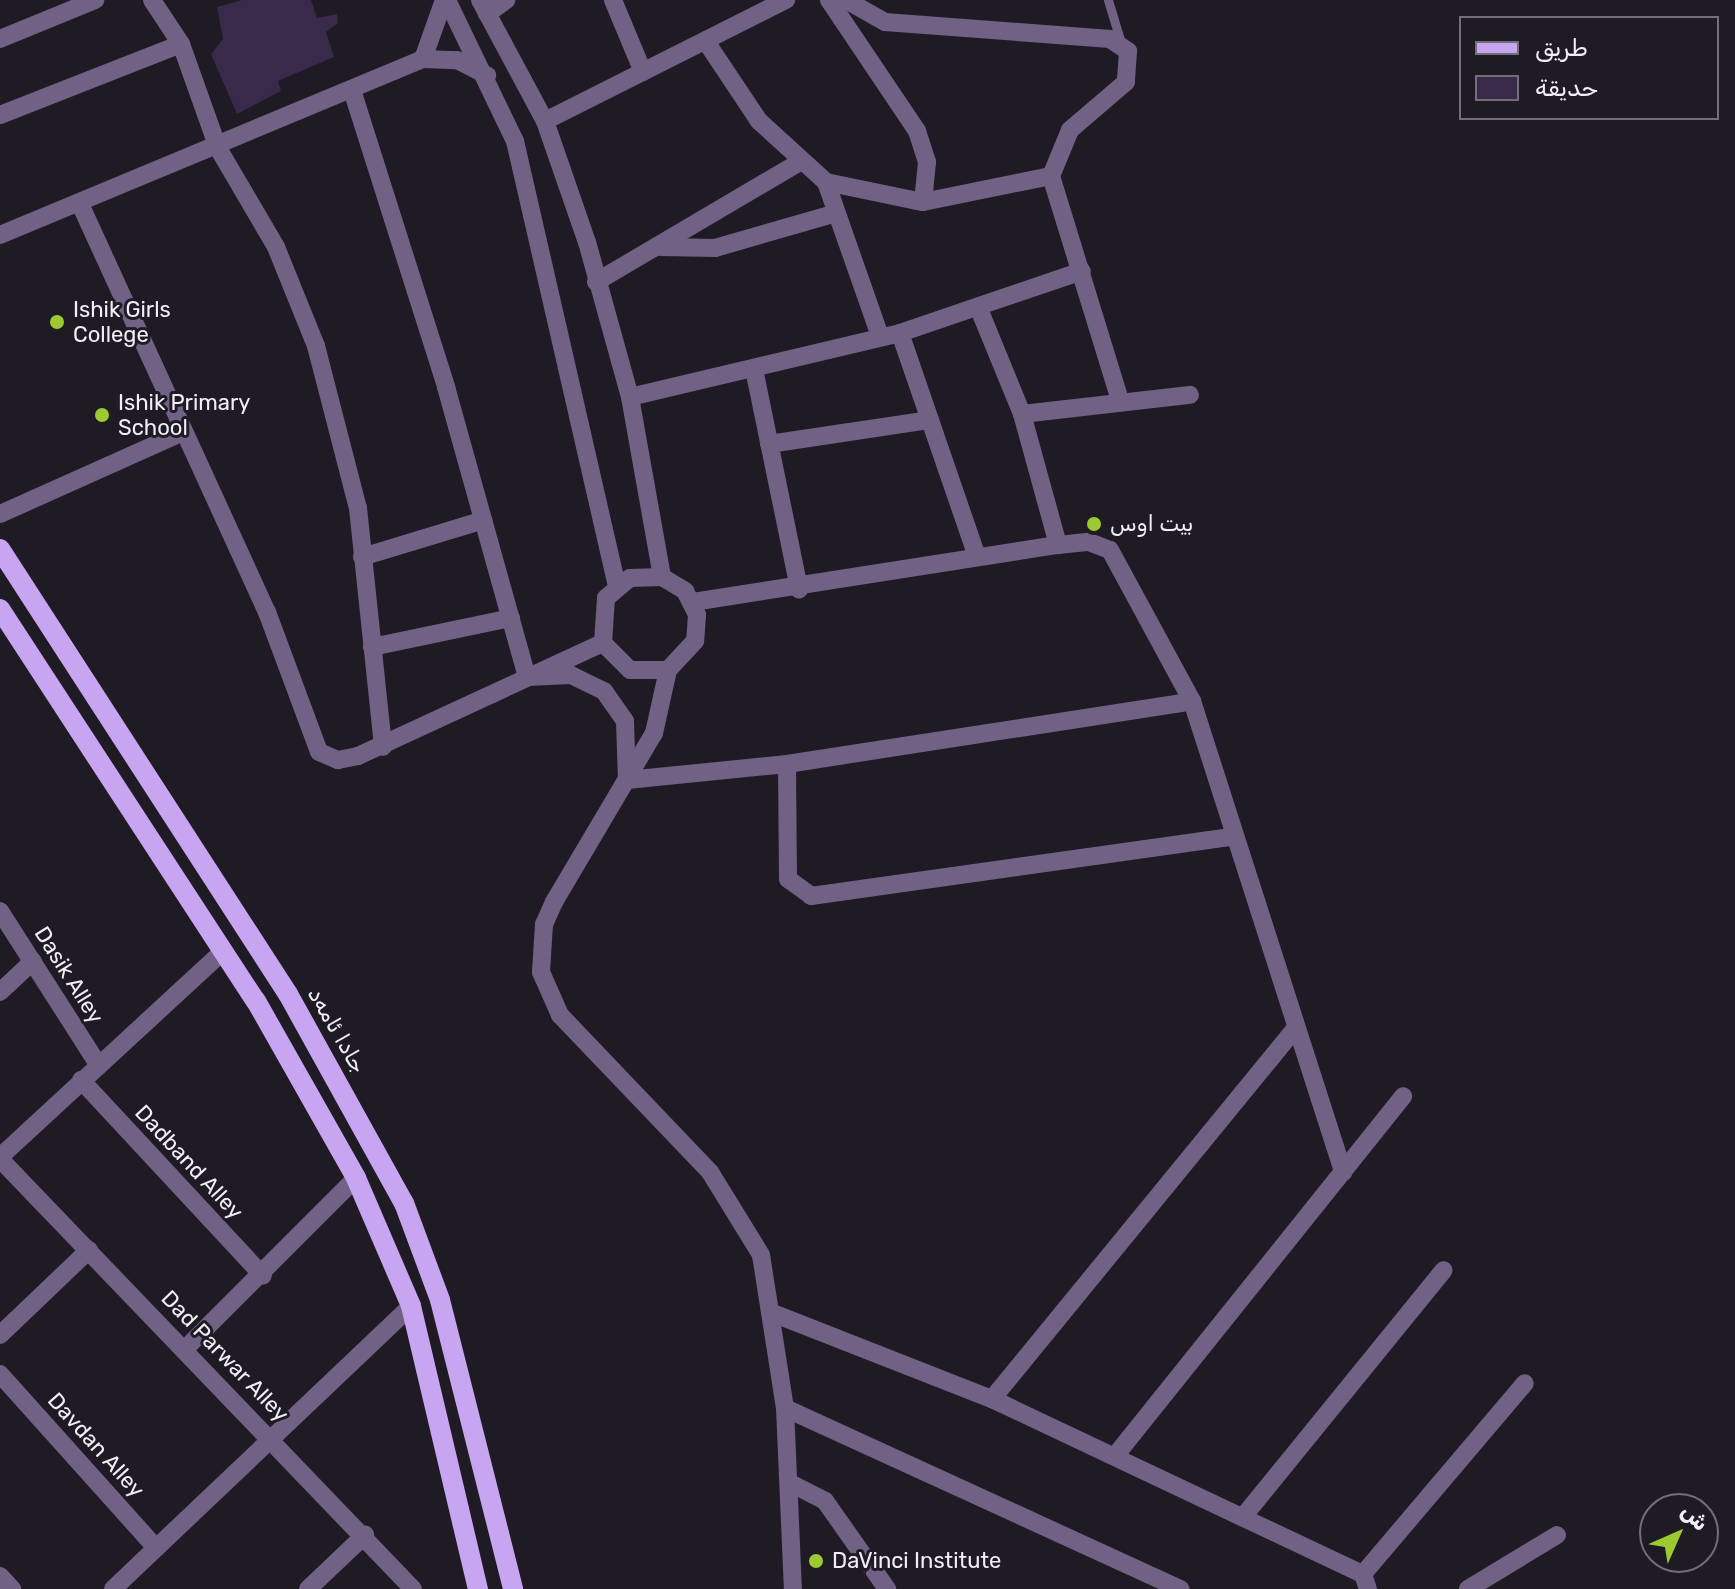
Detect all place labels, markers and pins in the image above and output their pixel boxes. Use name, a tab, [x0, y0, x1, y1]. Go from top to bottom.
place label: Ishik Girls College	[73, 296, 171, 348]
marker: Ishik Girls College	[48, 313, 66, 331]
place label: Ishik Primary School	[118, 389, 251, 440]
marker: Ishik Primary School	[93, 406, 111, 424]
place label: بيت اوس	[1110, 511, 1193, 537]
marker: بيت اوس	[1085, 515, 1103, 533]
place label: DaVinci Institute	[832, 1548, 1001, 1574]
marker: DaVinci Institute	[807, 1552, 825, 1570]

